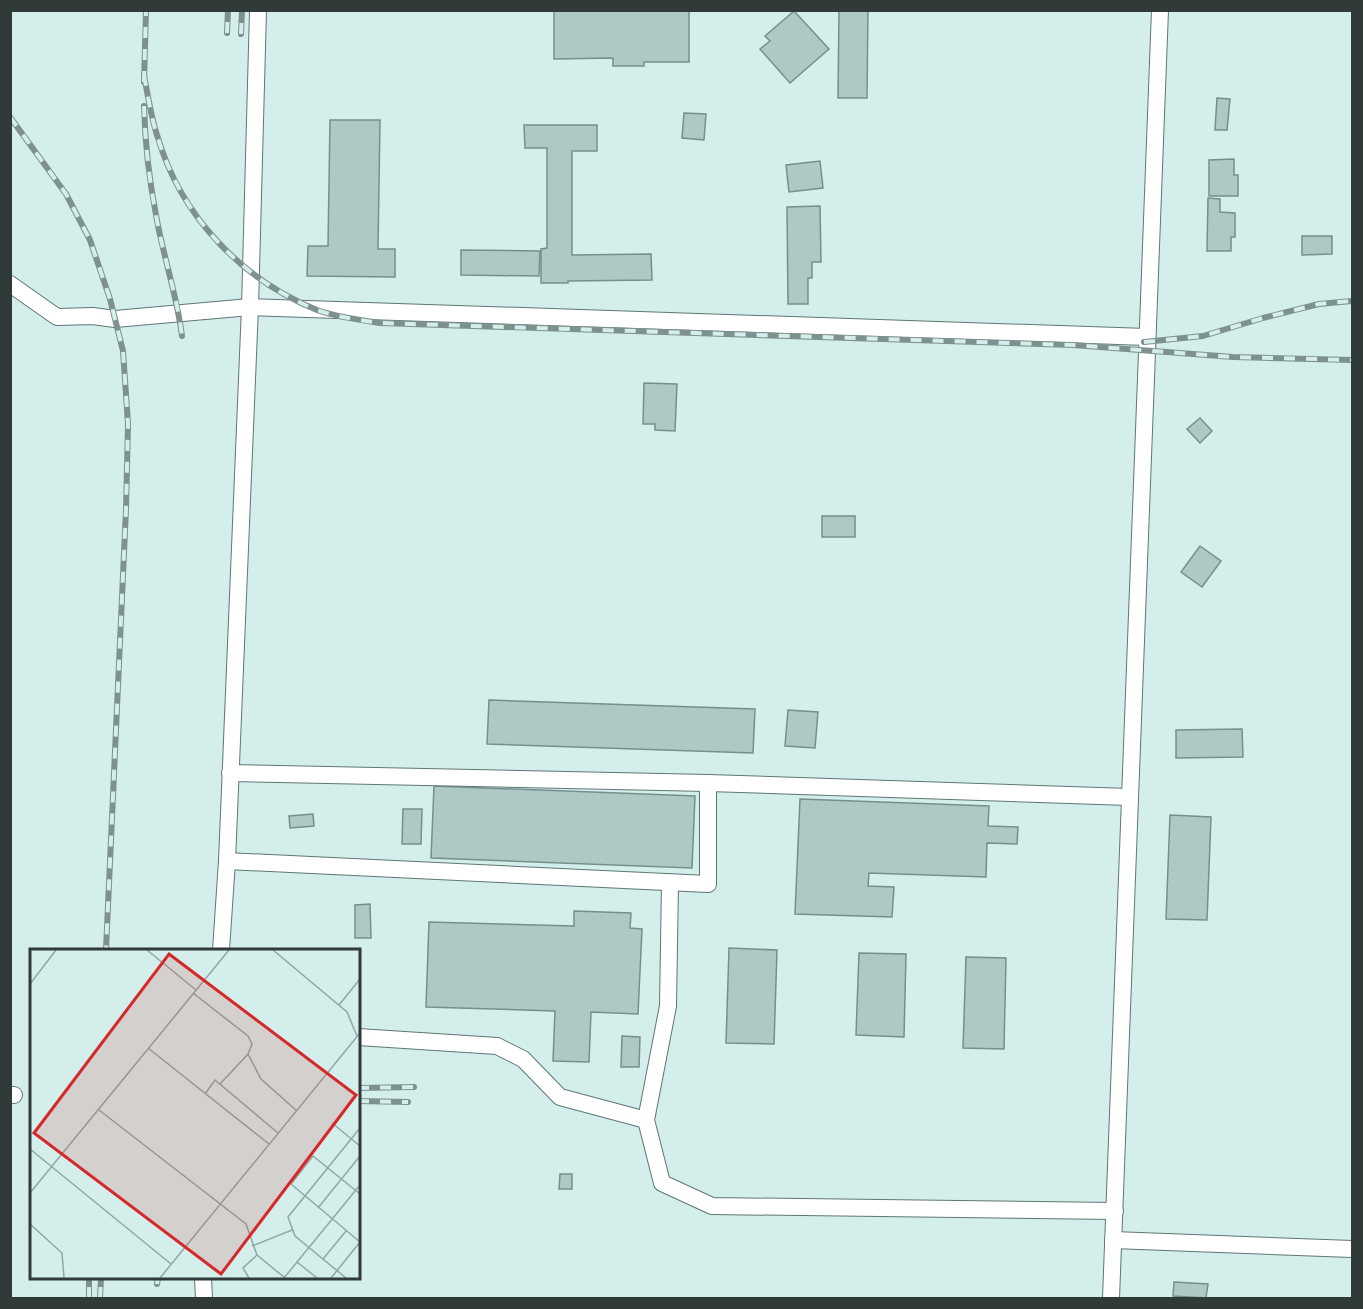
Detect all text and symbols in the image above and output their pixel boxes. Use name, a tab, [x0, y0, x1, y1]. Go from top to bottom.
inset map	[30, 949, 360, 1279]

